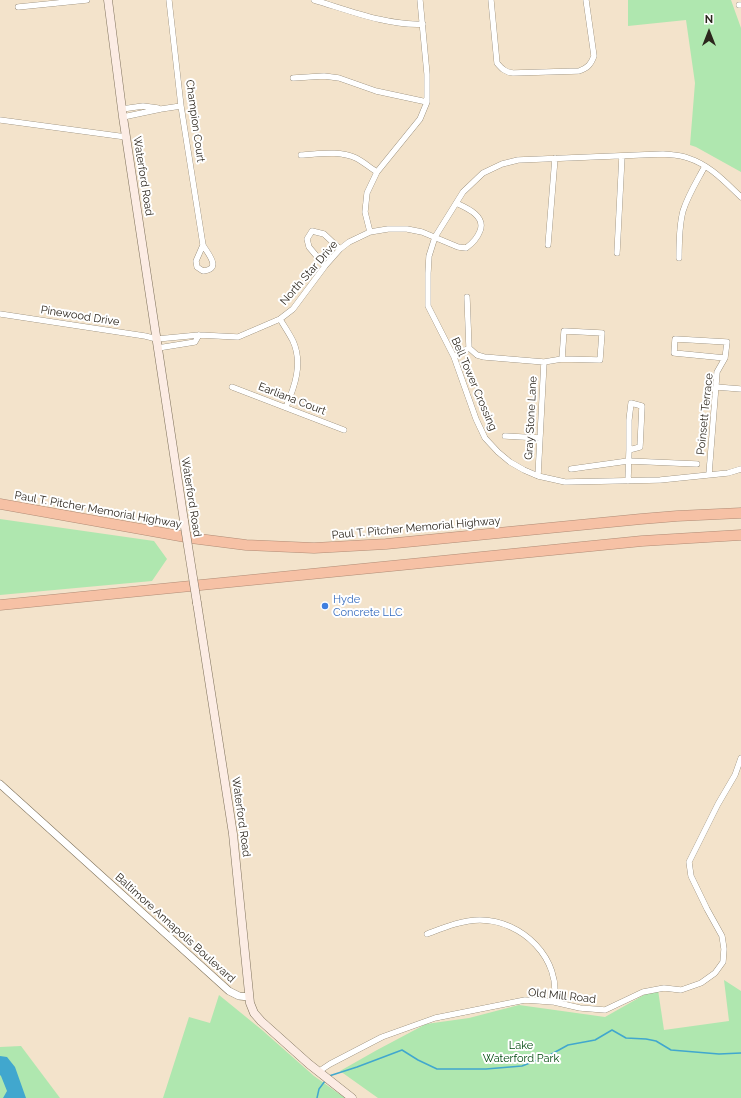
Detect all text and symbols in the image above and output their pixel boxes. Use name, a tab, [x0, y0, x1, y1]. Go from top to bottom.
north arrow	[689, 12, 729, 52]
text: N	[705, 13, 713, 26]
street label: Champion Court	[183, 79, 207, 163]
street label: Waterford Road	[130, 135, 156, 217]
street label: North Star Drive	[277, 238, 341, 308]
street label: Pinewood Drive	[40, 303, 120, 329]
street label: Bell Tower Crossing	[448, 335, 500, 433]
street label: Poinsett Terrace	[694, 373, 716, 455]
street label: Gray Stone Lane	[522, 376, 540, 460]
street label: Earliana Court	[256, 380, 328, 418]
street label: Waterford Road	[178, 456, 204, 538]
street label: Paul T. Pitcher Memorial Highway	[14, 489, 182, 531]
street label: Paul T. Pitcher Memorial Highway	[331, 514, 501, 542]
place label: Hyde Concrete LLC	[333, 593, 403, 619]
marker: Hyde Concrete LLC	[320, 601, 330, 611]
street label: Waterford Road	[229, 776, 253, 858]
street label: Baltimore Annapolis Boulevard	[112, 871, 238, 985]
street label: Old Mill Road	[527, 986, 597, 1006]
park label: Lake Waterford Park	[483, 1039, 559, 1065]

